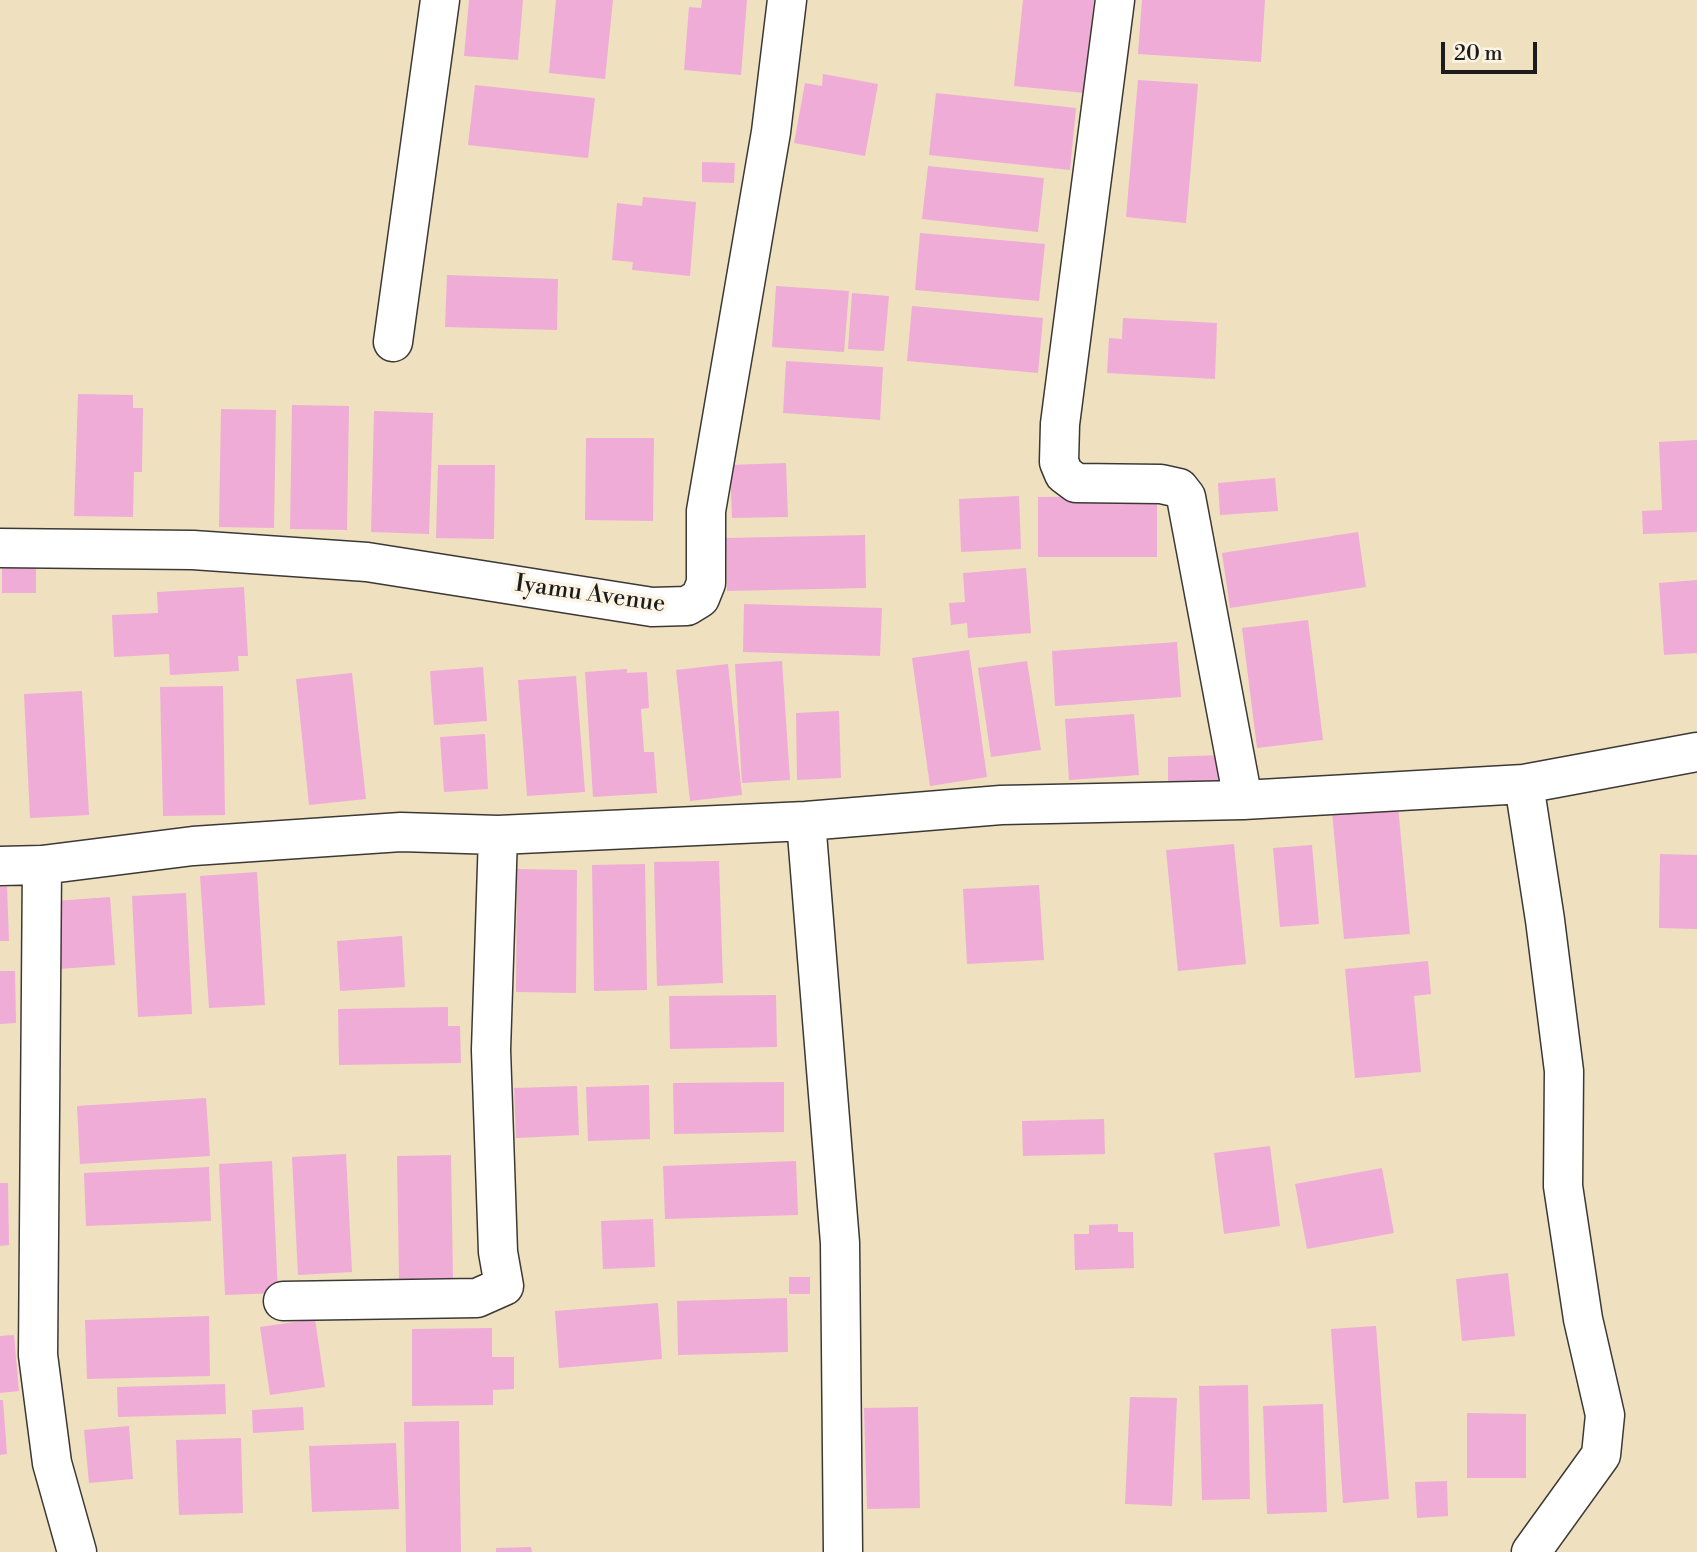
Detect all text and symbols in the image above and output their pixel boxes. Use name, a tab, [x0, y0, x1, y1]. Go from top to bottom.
scale bar	[1445, 28, 1541, 72]
text: 20 m	[1454, 41, 1503, 67]
street label: Iyamu Avenue	[513, 570, 667, 620]

